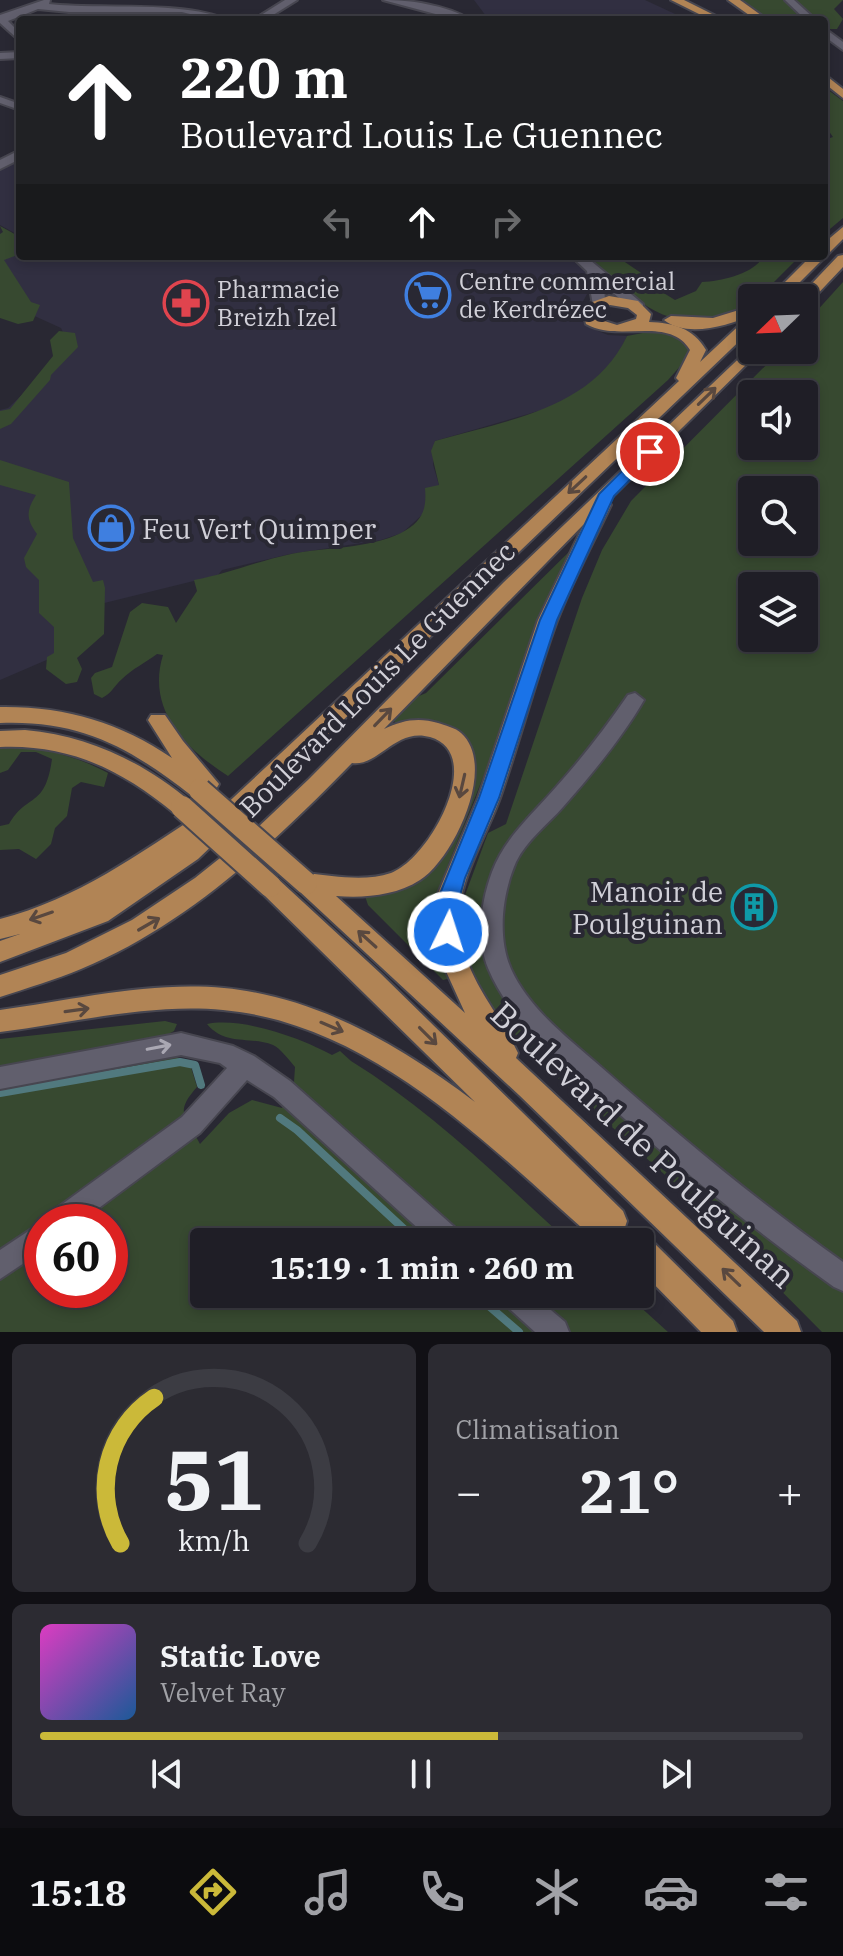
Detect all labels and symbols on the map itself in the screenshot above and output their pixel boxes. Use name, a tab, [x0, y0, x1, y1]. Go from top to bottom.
place label: Centre commercial de Kerdrézec	[459, 265, 675, 325]
supermarket icon: Centre commercial de Kerdrézec	[404, 271, 452, 319]
place label: Pharmacie Breizh Izel	[217, 273, 340, 333]
pharmacy icon: Pharmacie Breizh Izel	[162, 279, 210, 327]
north arrow	[738, 284, 818, 364]
one-way arrow	[697, 387, 716, 406]
pin	[616, 418, 684, 486]
one-way arrow	[568, 475, 587, 494]
shop icon: Feu Vert Quimper	[87, 504, 135, 552]
place label: Feu Vert Quimper	[142, 510, 377, 547]
street label: Boulevard Louis Le Guennec	[231, 533, 523, 825]
one-way arrow	[373, 708, 392, 727]
one-way arrow	[454, 772, 469, 798]
place label: Manoir de Poulguinan	[572, 873, 723, 942]
building icon: Manoir de Poulguinan	[730, 883, 778, 931]
position arrow	[406, 890, 490, 974]
one-way arrow	[29, 910, 54, 925]
one-way arrow	[137, 915, 160, 931]
one-way arrow	[358, 930, 378, 948]
street label: Boulevard de Poulguinan	[482, 991, 806, 1297]
one-way arrow	[64, 1002, 89, 1017]
one-way arrow	[319, 1020, 344, 1035]
one-way arrow	[418, 1027, 438, 1046]
one-way arrow	[146, 1039, 171, 1054]
speed limit sign: 60	[24, 1204, 128, 1308]
one-way arrow	[721, 1268, 741, 1287]

